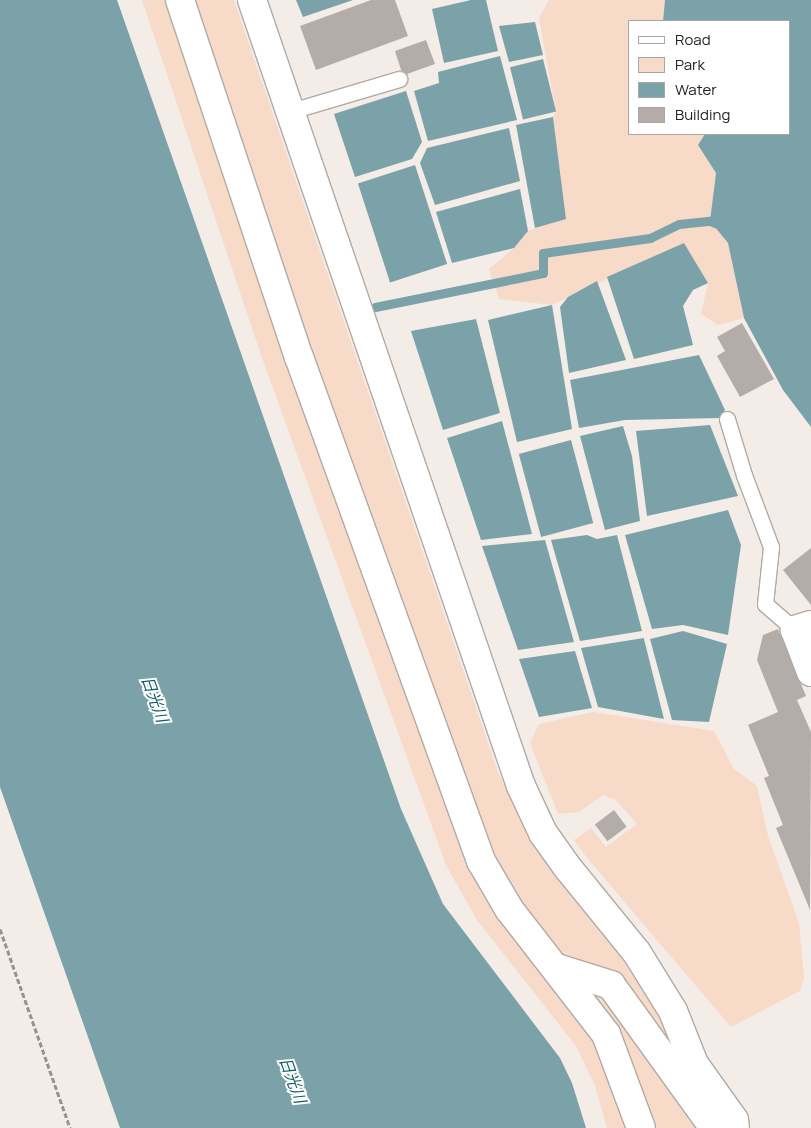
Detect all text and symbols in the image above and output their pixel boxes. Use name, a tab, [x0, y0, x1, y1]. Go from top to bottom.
legend	[628, 20, 791, 135]
text: Road	[675, 29, 711, 50]
text: Park	[675, 54, 705, 75]
text: Water	[675, 79, 717, 100]
text: Building	[675, 104, 730, 125]
water label: 日光川	[138, 673, 172, 725]
water label: 日光川	[276, 1054, 310, 1106]

